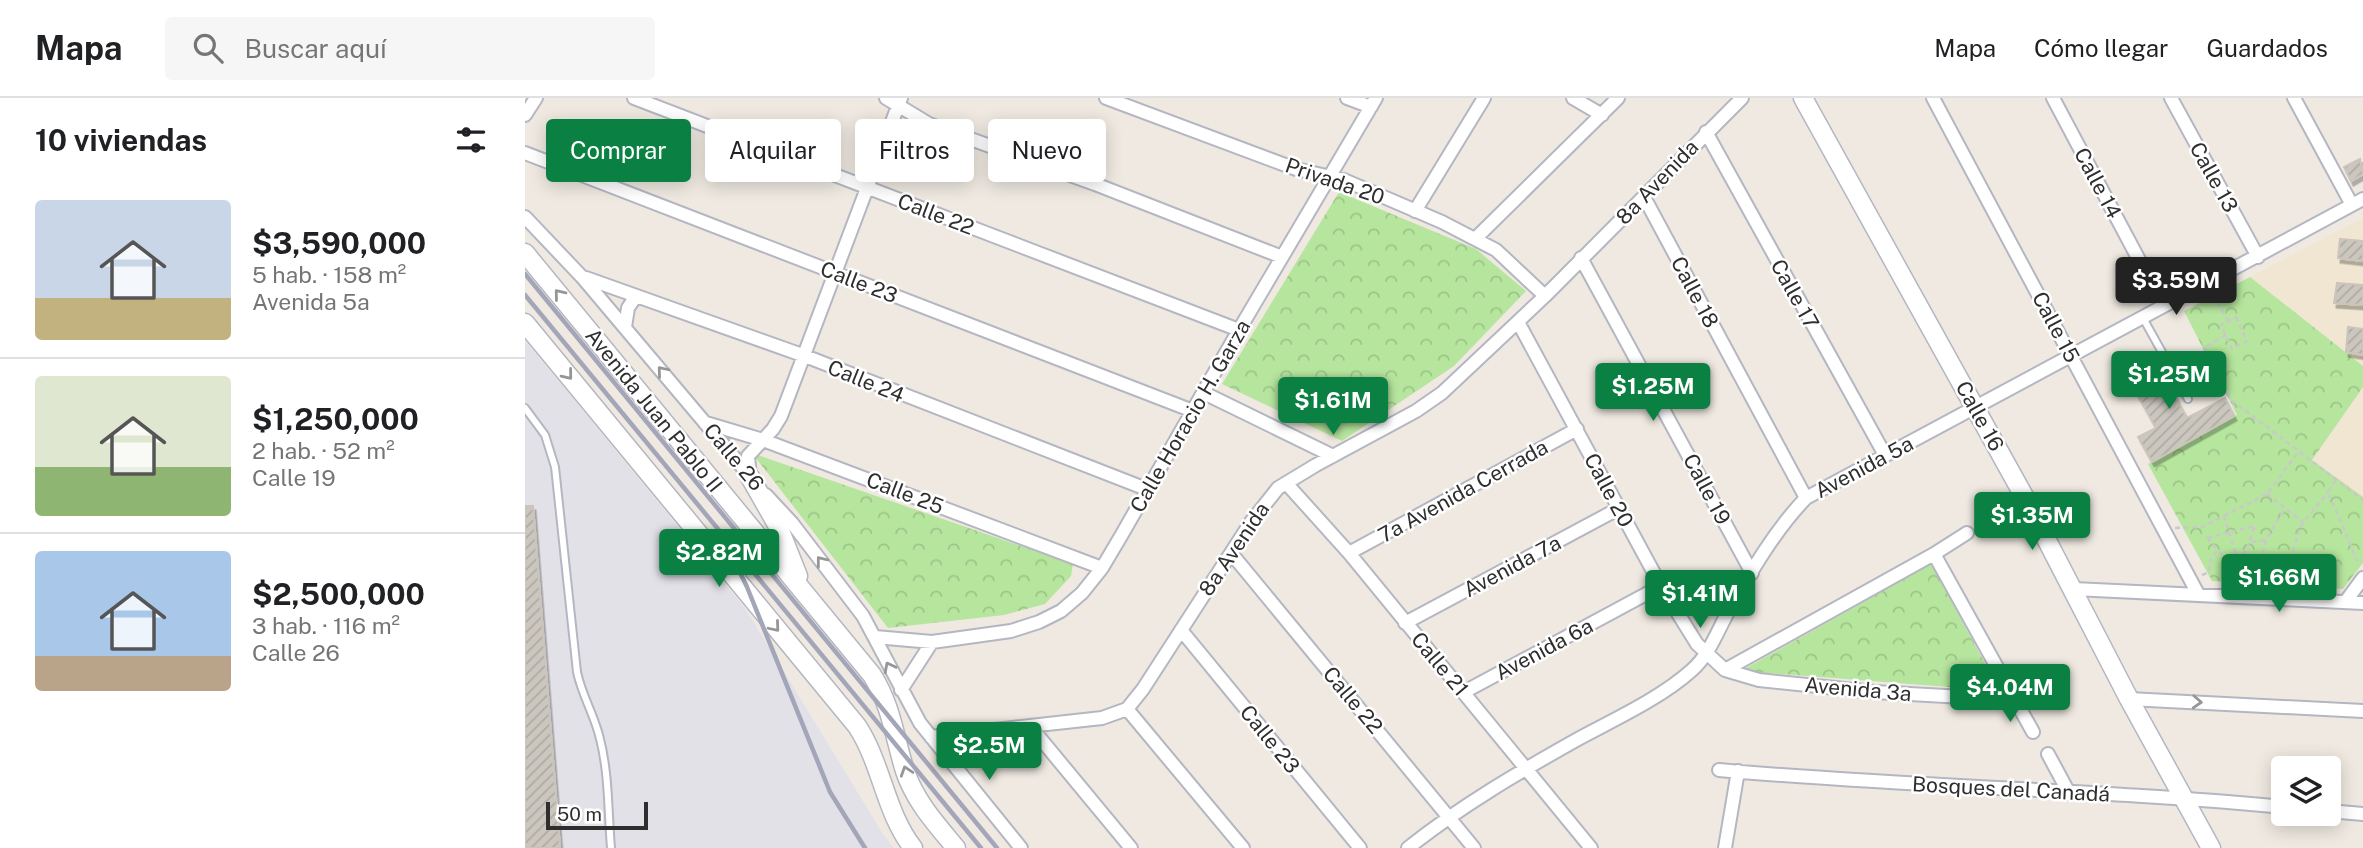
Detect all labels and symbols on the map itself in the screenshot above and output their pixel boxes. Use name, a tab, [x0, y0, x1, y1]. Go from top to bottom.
street label: 8a Avenida	[1611, 135, 1703, 229]
street label: Calle 13	[2185, 138, 2243, 216]
street label: Calle 14	[2069, 143, 2127, 223]
street label: Privada 20	[1282, 152, 1388, 210]
street label: Calle 22	[894, 188, 978, 240]
street label: Calle 18	[1666, 252, 1724, 332]
street label: Calle 17	[1766, 255, 1824, 333]
street label: Calle 23	[817, 256, 901, 308]
pin: $3.59M	[2119, 258, 2233, 317]
street label: Calle 15	[2027, 287, 2085, 367]
one-way arrow	[555, 290, 567, 303]
street label: Calle Horacio H. Garza	[1125, 315, 1255, 517]
street label: Avenida Juan Pablo II	[580, 323, 728, 497]
pin: $1.25M	[2112, 352, 2226, 411]
street label: Calle 24	[824, 354, 908, 408]
pin: $1.25M	[1596, 364, 1710, 423]
one-way arrow	[658, 366, 670, 379]
one-way arrow	[560, 368, 573, 380]
street label: Calle 16	[1951, 377, 2009, 455]
pin: $1.61M	[1276, 378, 1390, 437]
street label: Calle 26	[699, 418, 769, 496]
street label: Avenida 5a	[1811, 431, 1917, 503]
street label: 7a Avenida Cerrada	[1374, 434, 1552, 548]
street label: Calle 20	[1579, 449, 1639, 531]
street label: Calle 19	[1678, 449, 1736, 529]
street label: Calle 25	[863, 467, 947, 519]
pin: $1.35M	[1975, 492, 2089, 552]
street label: 8a Avenida	[1194, 497, 1274, 601]
pin: $2.82M	[662, 530, 776, 589]
street label: Avenida 7a	[1459, 530, 1565, 602]
pin: $1.66M	[2222, 554, 2336, 614]
one-way arrow	[817, 557, 830, 569]
pin: $1.41M	[1643, 570, 1757, 630]
street label: Avenida 6a	[1491, 613, 1597, 685]
one-way arrow	[767, 618, 779, 631]
street label: Calle 21	[1406, 627, 1474, 701]
street label: Calle 22	[1318, 661, 1388, 739]
one-way arrow	[884, 662, 898, 674]
pin: $4.04M	[1953, 664, 2067, 724]
street label: Avenida 3a	[1803, 672, 1913, 706]
one-way arrow	[2192, 695, 2203, 710]
street label: Calle 23	[1235, 700, 1305, 778]
pin: $2.5M	[940, 722, 1038, 782]
one-way arrow	[900, 765, 914, 777]
street label: Bosques del Canadá	[1911, 771, 2111, 807]
scale bar	[546, 799, 647, 831]

